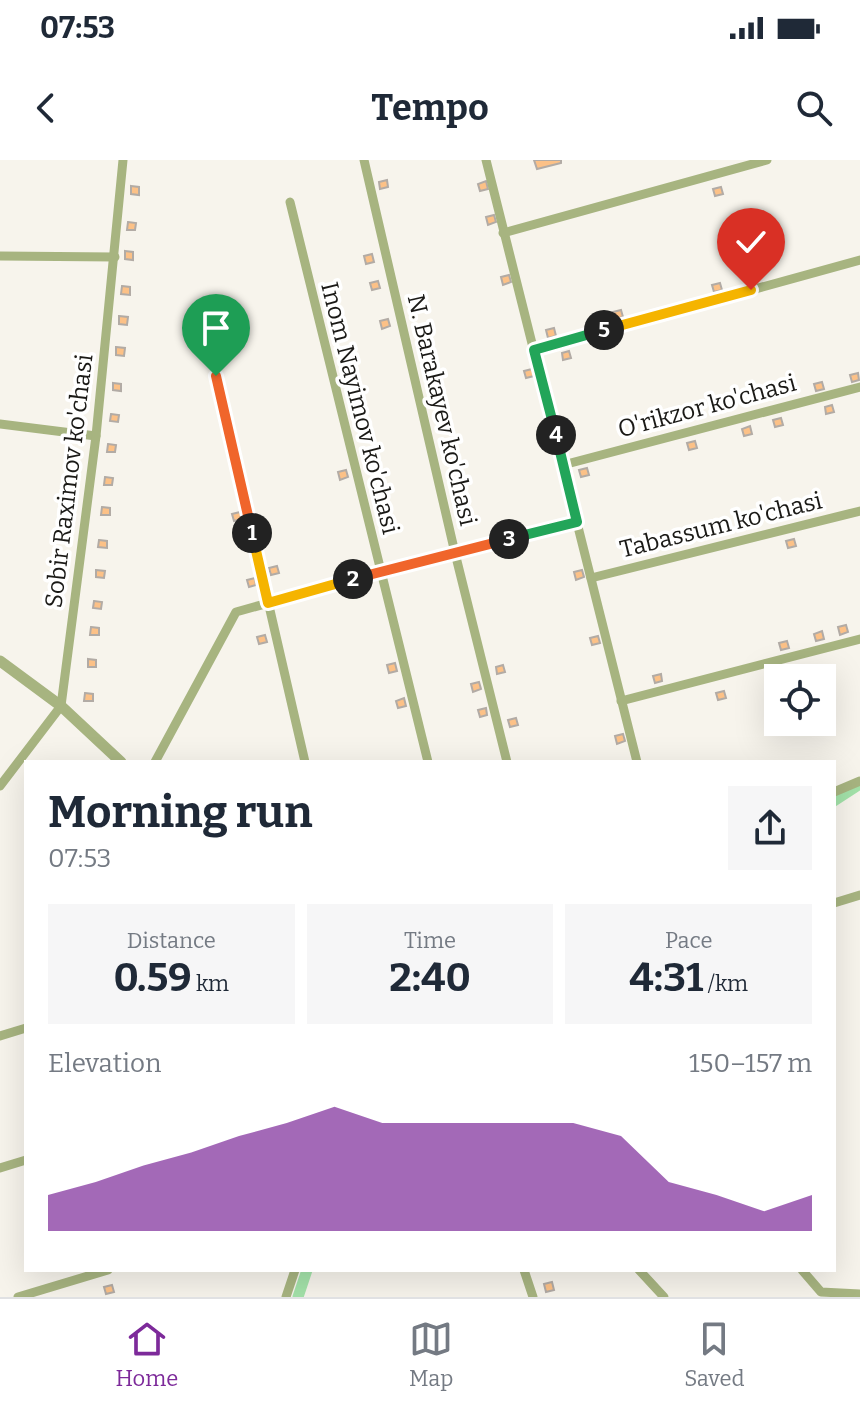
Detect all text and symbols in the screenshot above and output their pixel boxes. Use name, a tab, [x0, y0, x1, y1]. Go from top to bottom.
text: 07:53	[40, 10, 115, 46]
icon: back	[24, 86, 68, 130]
text: Tempo	[371, 86, 489, 130]
icon: search	[792, 86, 836, 130]
pin	[717, 208, 785, 290]
icon: check	[729, 220, 773, 264]
street label: Inom Nayimov ko'chasi	[315, 279, 405, 537]
street label: N. Barakayev ko'chasi	[402, 292, 482, 528]
pin	[182, 294, 250, 376]
icon: arrive	[194, 306, 238, 350]
pin: 5	[584, 310, 624, 350]
text: 5	[598, 316, 610, 343]
street label: Sobir Raximov ko'chasi	[40, 352, 98, 610]
street label: O'rikzor ko'chasi	[615, 369, 799, 443]
pin: 4	[536, 415, 576, 455]
text: 4	[549, 421, 563, 448]
street label: Tabassum ko'chasi	[617, 486, 825, 564]
pin: 1	[232, 513, 272, 553]
text: 1	[247, 519, 257, 546]
pin: 3	[489, 519, 529, 559]
text: 3	[503, 525, 515, 552]
pin: 2	[333, 559, 373, 599]
text: 2	[347, 565, 359, 592]
map controls	[764, 664, 836, 736]
button: locate	[764, 664, 836, 736]
text: Morning run	[48, 786, 312, 839]
button: share	[728, 786, 812, 870]
text: 07:53	[48, 843, 111, 874]
text: Distance	[127, 927, 216, 954]
text: Time	[404, 927, 456, 954]
text: Pace	[665, 927, 712, 954]
text: 0.59	[114, 954, 192, 1002]
text: 2:40	[389, 954, 471, 1002]
text: 4:31	[629, 954, 703, 1002]
text: km	[192, 970, 229, 997]
text: /km	[703, 970, 748, 997]
text: Elevation	[48, 1048, 161, 1079]
text: 150–157 m	[689, 1048, 812, 1079]
tab: Home	[115, 1317, 178, 1392]
tab: Map	[409, 1317, 453, 1392]
tab: Saved	[684, 1317, 745, 1392]

